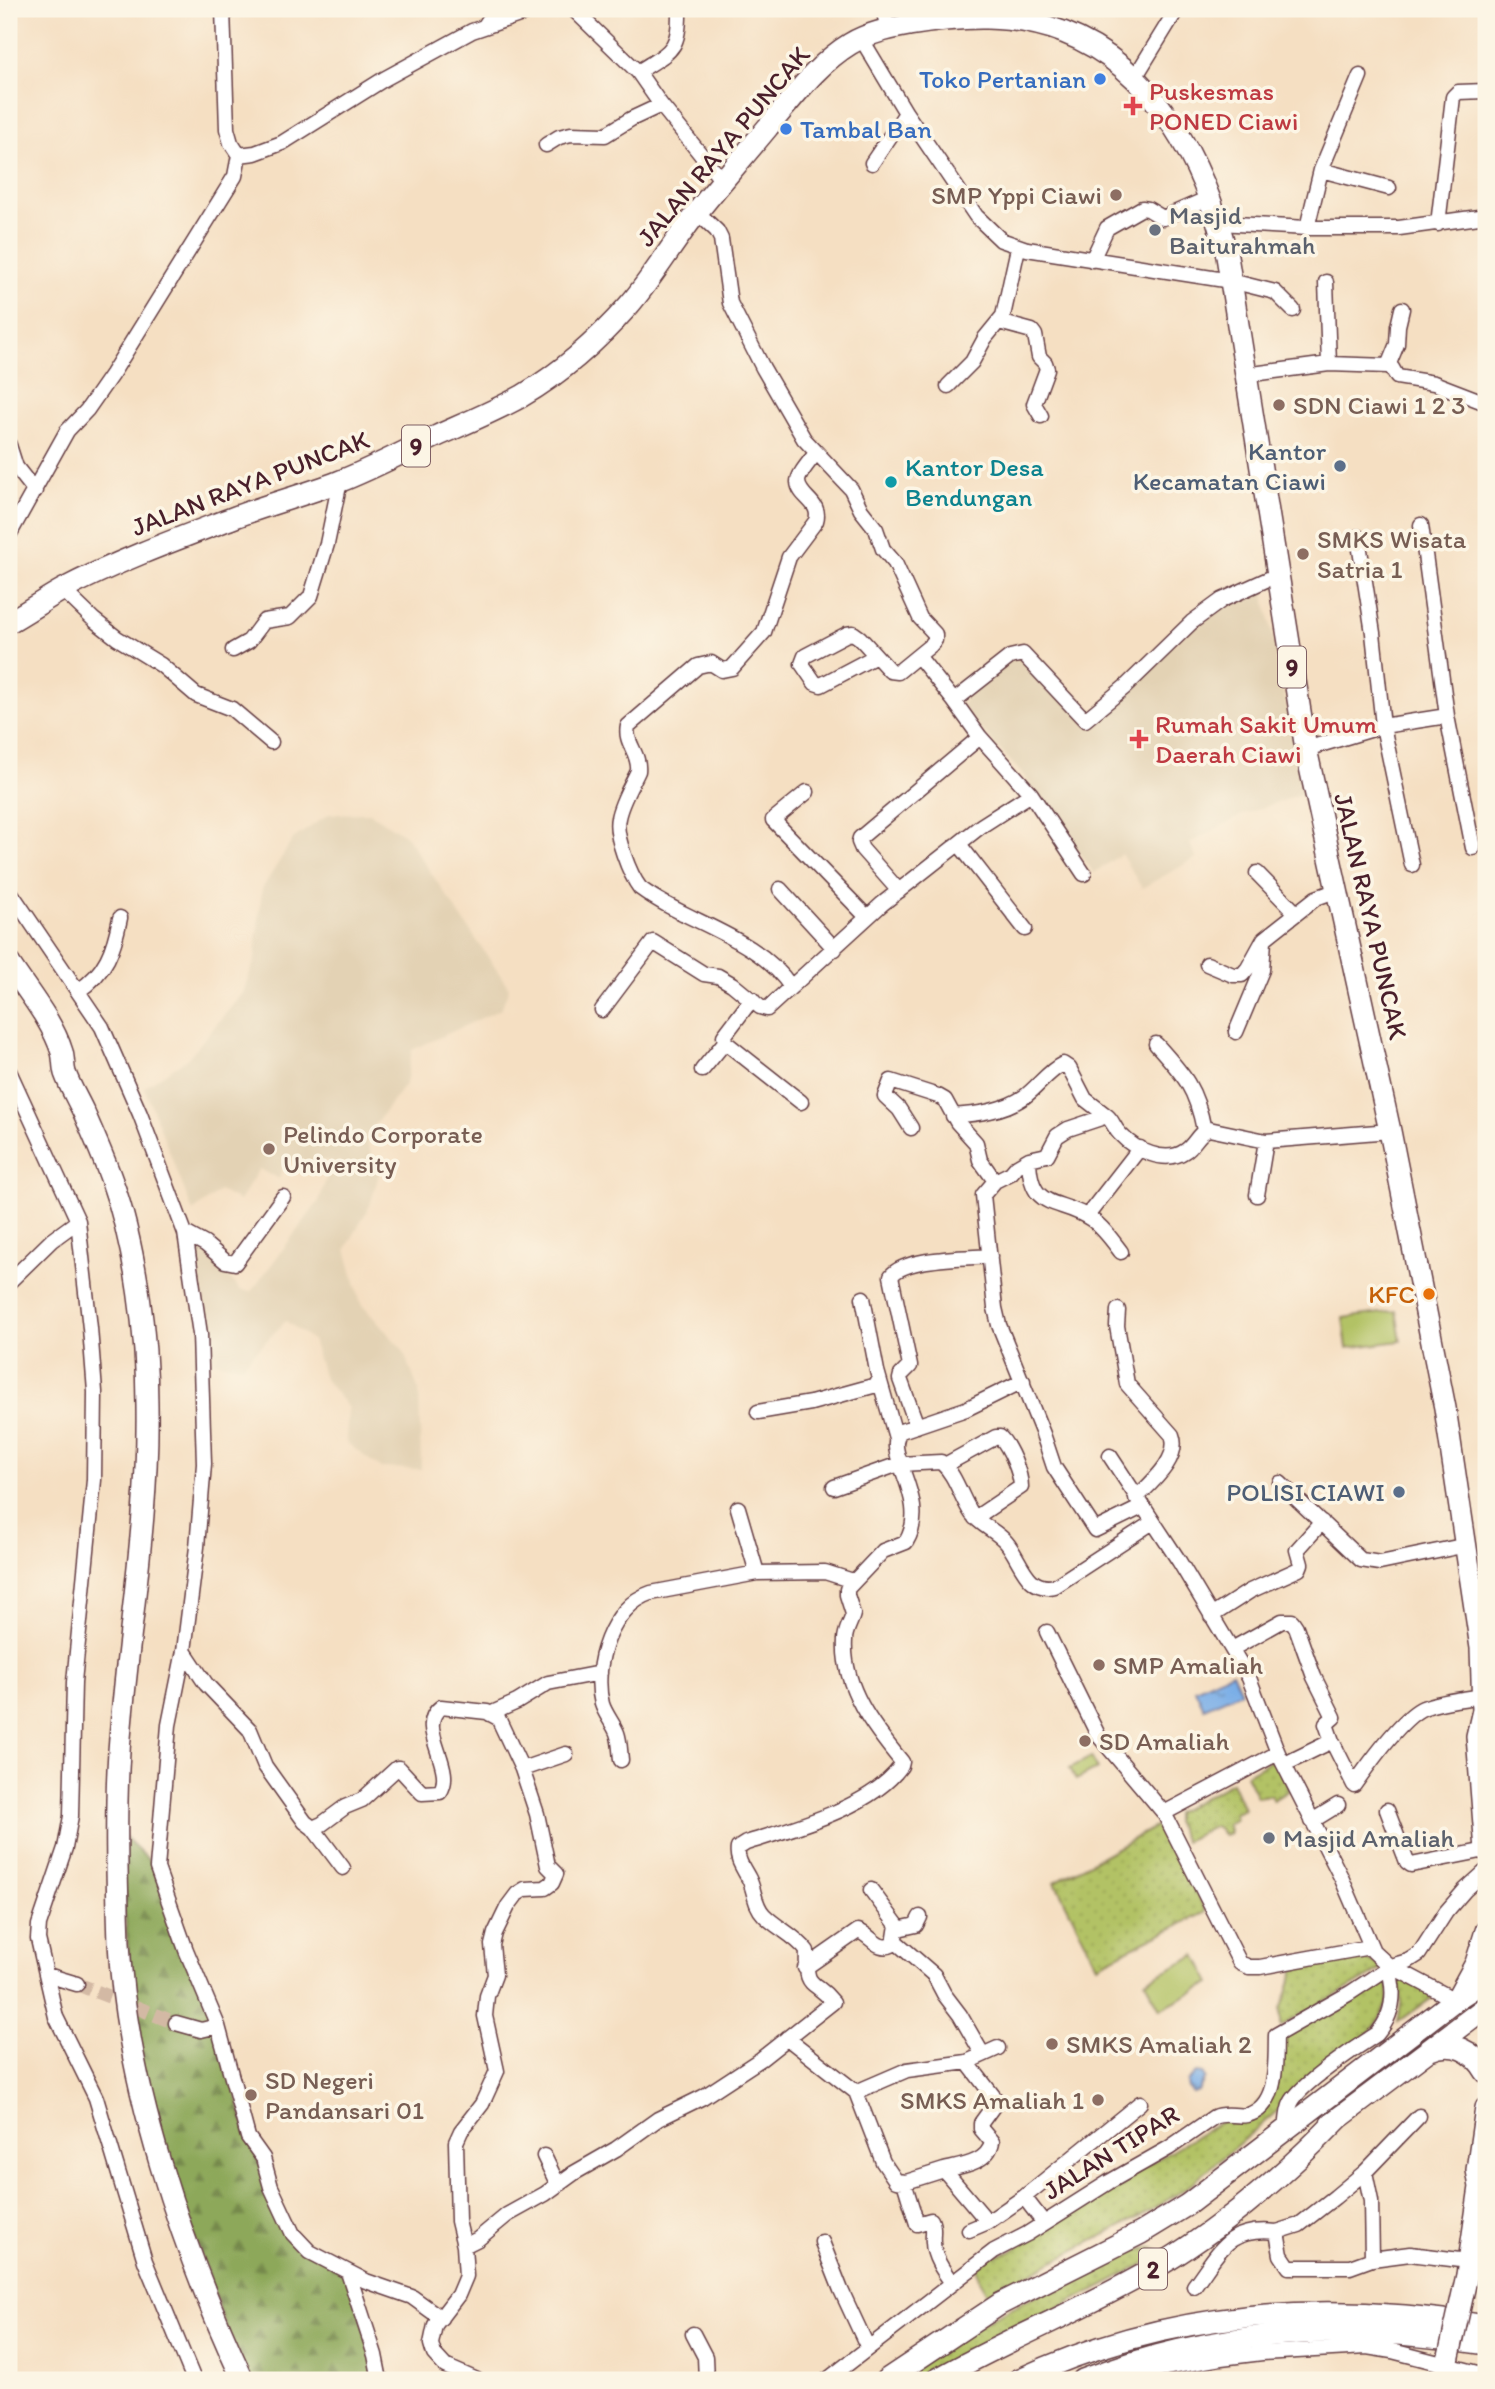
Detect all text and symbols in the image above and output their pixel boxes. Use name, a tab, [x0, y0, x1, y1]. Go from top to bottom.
street label: JALAN RAYA PUNCAK	[630, 39, 816, 253]
place label: Toko Pertanian	[919, 63, 1086, 95]
marker: Toko Pertanian	[1092, 71, 1108, 87]
place label: Puskesmas PONED Ciawi	[1149, 75, 1298, 137]
marker: Puskesmas PONED Ciawi	[1123, 96, 1143, 116]
place label: Tambal Ban	[800, 113, 932, 145]
marker: Tambal Ban	[778, 121, 794, 137]
place label: SMP Yppi Ciawi	[931, 179, 1102, 211]
marker: SMP Yppi Ciawi	[1108, 187, 1124, 203]
place label: Masjid Baiturahmah	[1169, 199, 1315, 261]
marker: Masjid Baiturahmah	[1147, 222, 1163, 238]
place label: SDN Ciawi 1 2 3	[1293, 389, 1465, 421]
marker: SDN Ciawi 1 2 3	[1271, 397, 1287, 413]
street label: JALAN RAYA PUNCAK	[127, 423, 374, 543]
road number: 9	[402, 426, 430, 466]
place label: Kantor Kecamatan Ciawi	[1133, 435, 1327, 497]
place label: Kantor Desa Bendungan	[905, 451, 1044, 513]
marker: Kantor Kecamatan Ciawi	[1332, 458, 1348, 474]
marker: Kantor Desa Bendungan	[883, 474, 899, 490]
place label: SMKS Wisata Satria 1	[1317, 523, 1467, 585]
marker: SMKS Wisata Satria 1	[1295, 546, 1311, 562]
road number: 9	[1278, 646, 1306, 688]
place label: Rumah Sakit Umum Daerah Ciawi	[1155, 708, 1377, 770]
marker: Rumah Sakit Umum Daerah Ciawi	[1129, 729, 1149, 749]
street label: JALAN RAYA PUNCAK	[1327, 790, 1415, 1043]
place label: Pelindo Corporate University	[283, 1118, 483, 1180]
marker: Pelindo Corporate University	[261, 1141, 277, 1157]
place label: KFC	[1368, 1278, 1415, 1310]
marker: KFC	[1421, 1286, 1437, 1302]
place label: POLISI CIAWI	[1226, 1476, 1385, 1508]
marker: POLISI CIAWI	[1391, 1484, 1407, 1500]
place label: SMP Amaliah	[1113, 1649, 1263, 1681]
marker: SMP Amaliah	[1091, 1657, 1107, 1673]
place label: SD Amaliah	[1099, 1725, 1229, 1757]
marker: SD Amaliah	[1077, 1733, 1093, 1749]
place label: Masjid Amaliah	[1283, 1822, 1454, 1854]
marker: Masjid Amaliah	[1261, 1830, 1277, 1846]
place label: SMKS Amaliah 2	[1066, 2028, 1252, 2060]
marker: SMKS Amaliah 2	[1044, 2036, 1060, 2052]
place label: SD Negeri Pandansari 01	[265, 2064, 424, 2126]
place label: SMKS Amaliah 1	[900, 2084, 1084, 2116]
marker: SD Negeri Pandansari 01	[243, 2087, 259, 2103]
marker: SMKS Amaliah 1	[1090, 2092, 1106, 2108]
street label: JALAN TIPAR	[1037, 2098, 1185, 2206]
road number: 2	[1139, 2248, 1167, 2290]

